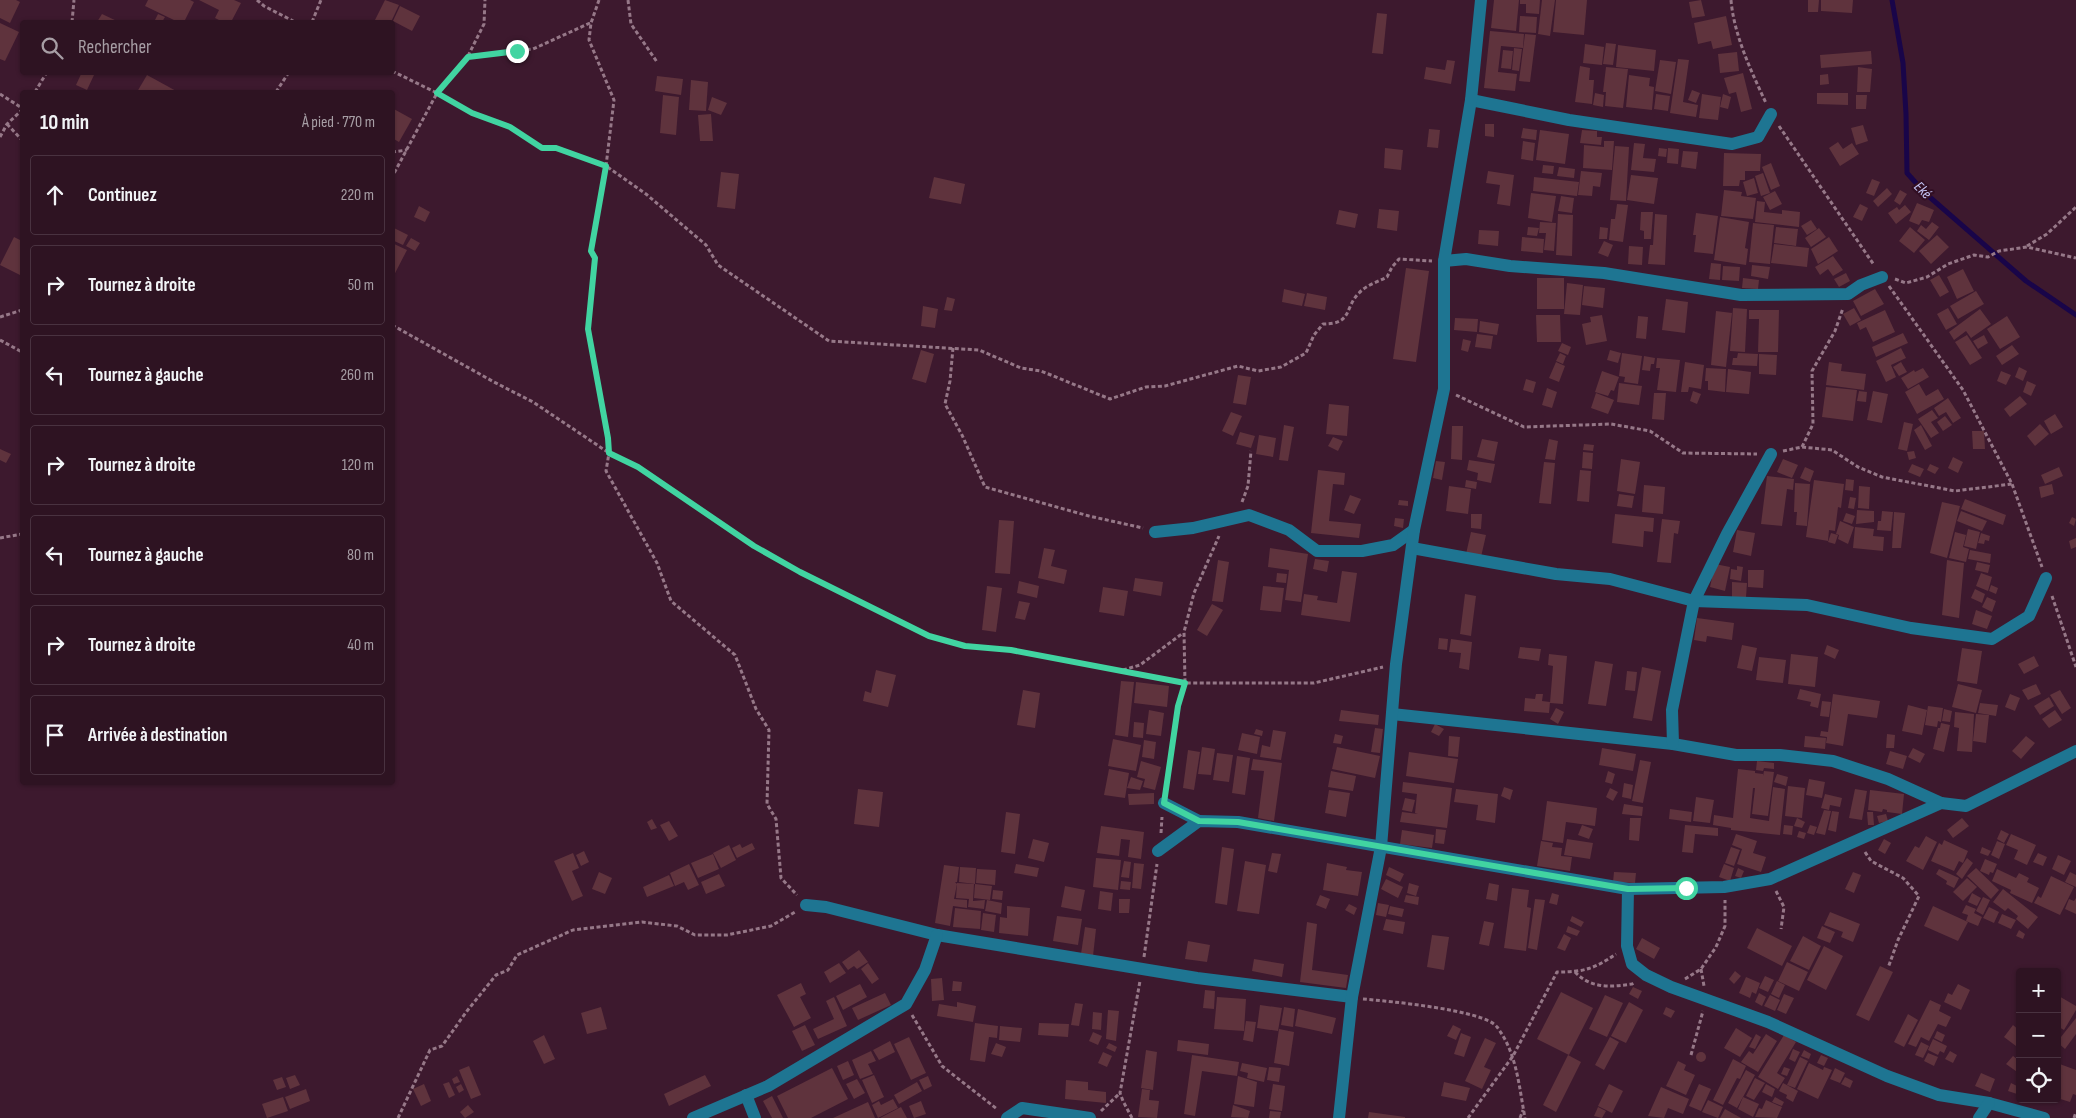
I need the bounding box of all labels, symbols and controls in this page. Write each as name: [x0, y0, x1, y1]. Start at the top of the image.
search box: [20, 20, 395, 75]
icon: search: [38, 34, 66, 62]
text: Rechercher: [78, 36, 152, 59]
route end: [506, 40, 529, 63]
text: 10 min: [40, 110, 89, 135]
text: À pied · 770 m: [302, 113, 375, 132]
water label: Eké: [1910, 178, 1936, 203]
icon: ahead: [41, 181, 69, 209]
text: Continuez: [88, 184, 157, 207]
text: 220 m: [341, 186, 374, 205]
icon: right: [41, 271, 69, 299]
text: Tournez à droite: [88, 274, 196, 297]
text: 50 m: [348, 276, 374, 295]
icon: left: [41, 361, 69, 389]
text: Tournez à gauche: [88, 364, 204, 387]
text: 260 m: [340, 366, 374, 385]
icon: right: [41, 451, 69, 479]
text: Tournez à droite: [88, 454, 196, 477]
text: 120 m: [342, 456, 374, 475]
icon: left: [41, 541, 69, 569]
text: Tournez à gauche: [88, 544, 204, 567]
text: 80 m: [347, 546, 374, 565]
icon: right: [41, 631, 69, 659]
text: Tournez à droite: [88, 634, 196, 657]
text: 40 m: [347, 636, 374, 655]
icon: arrive: [41, 721, 69, 749]
text: Arrivée à destination: [88, 724, 228, 747]
route start: [1675, 877, 1698, 900]
map controls: [2016, 968, 2061, 1103]
button: +: [2016, 968, 2061, 1013]
button: −: [2016, 1013, 2061, 1058]
button: locate: [2016, 1058, 2061, 1103]

